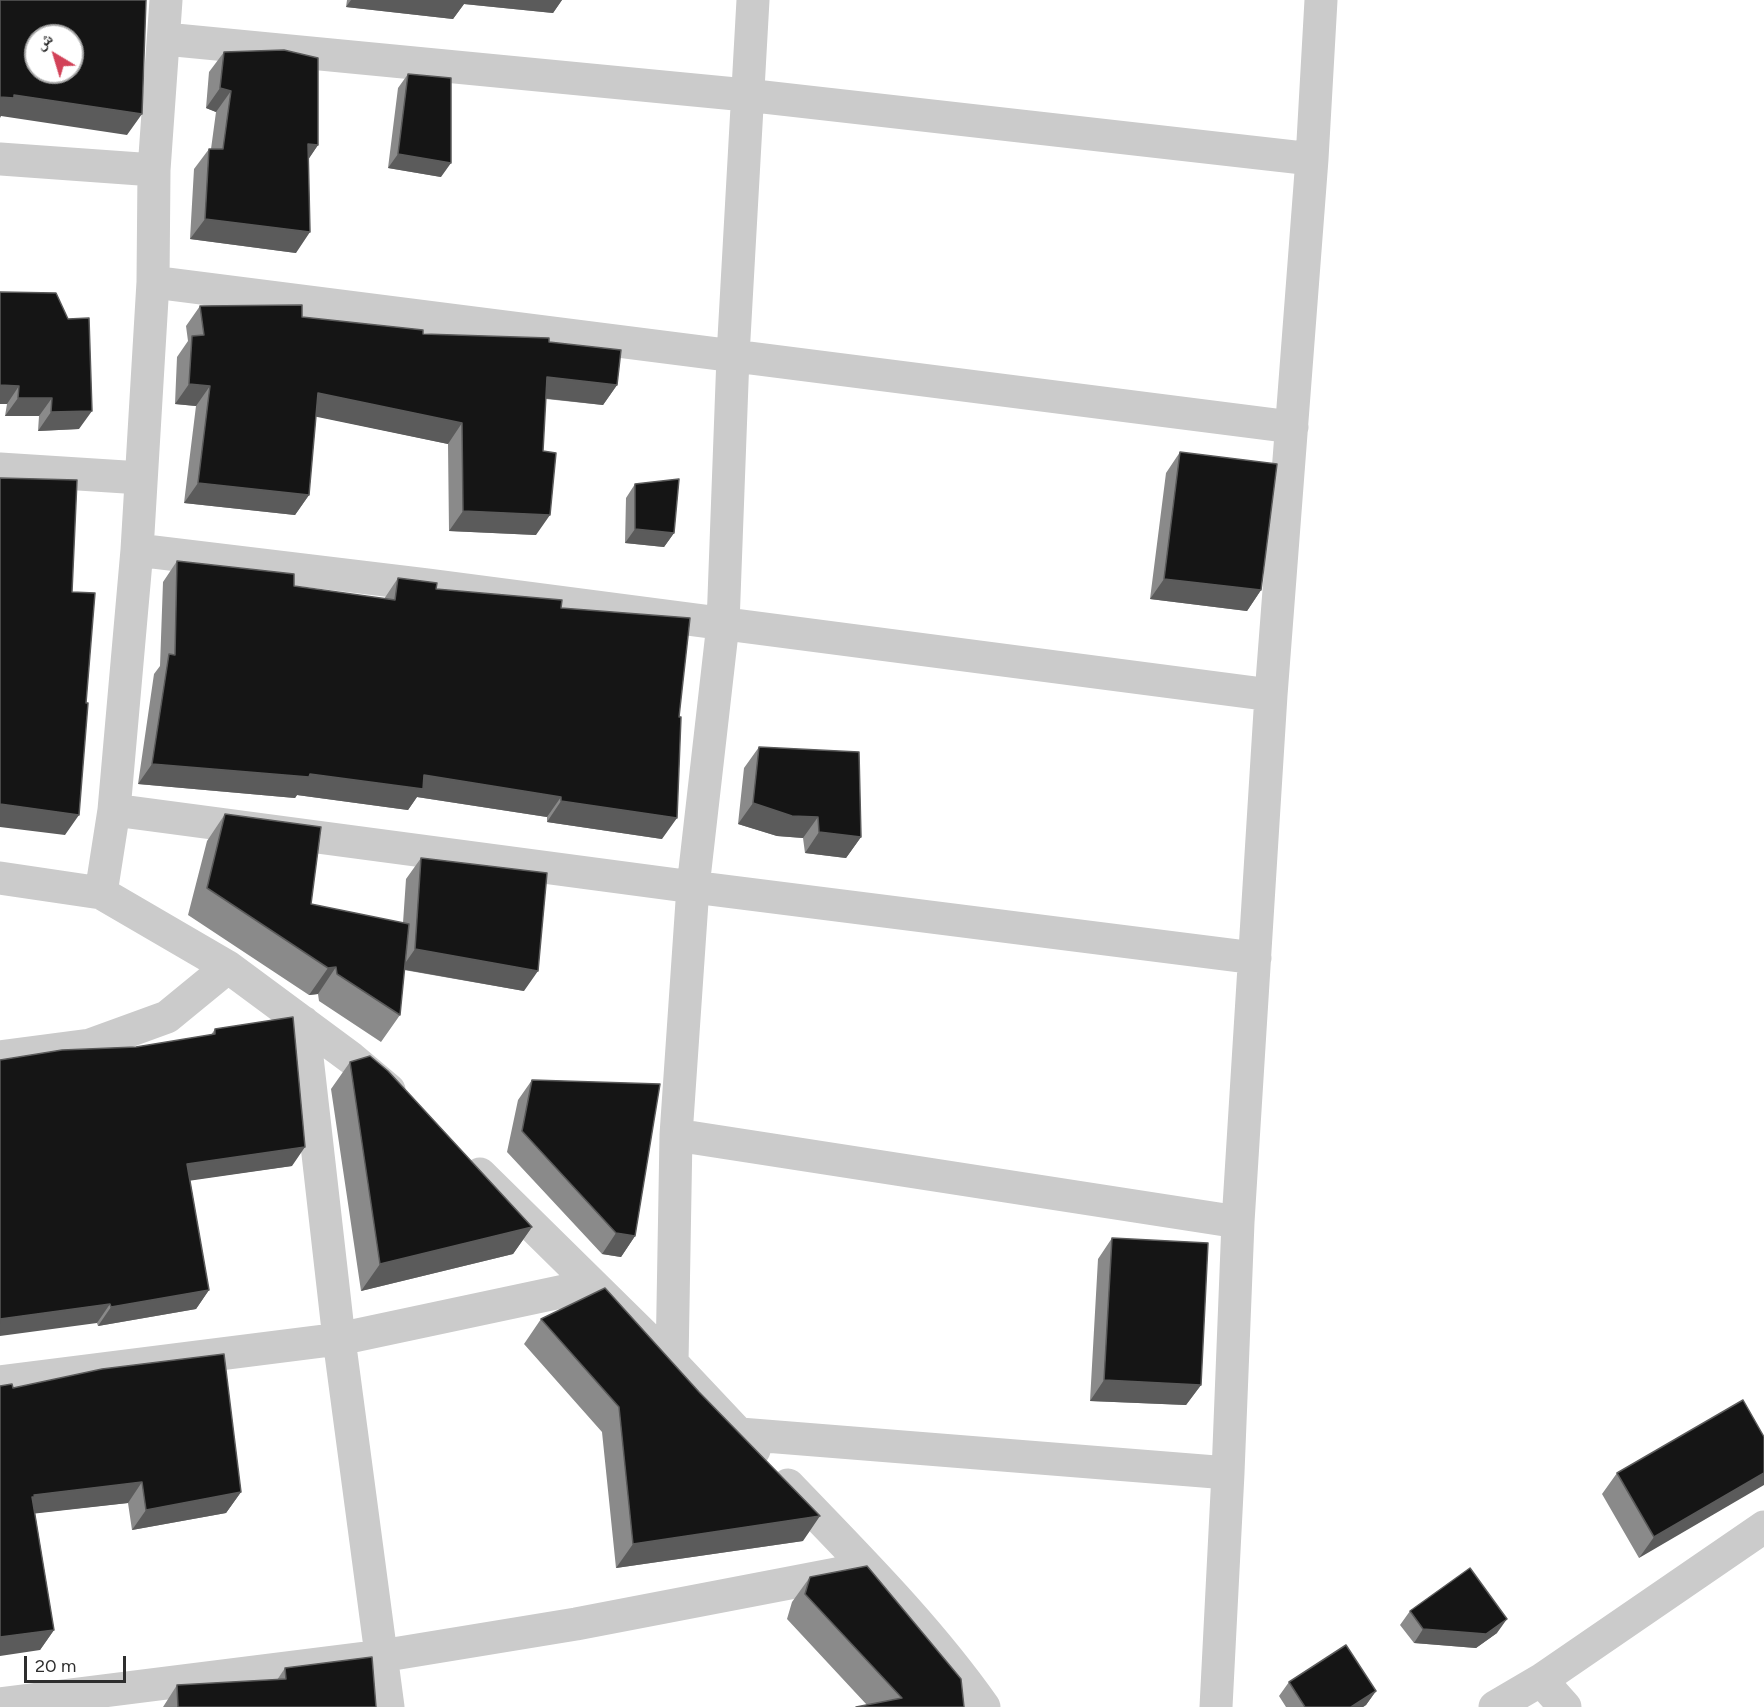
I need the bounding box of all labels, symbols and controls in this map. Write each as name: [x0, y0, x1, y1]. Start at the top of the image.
north arrow: [24, 24, 84, 84]
text: ش: [31, 28, 56, 54]
scale bar: [27, 1644, 129, 1682]
text: 20 m: [35, 1655, 76, 1677]

